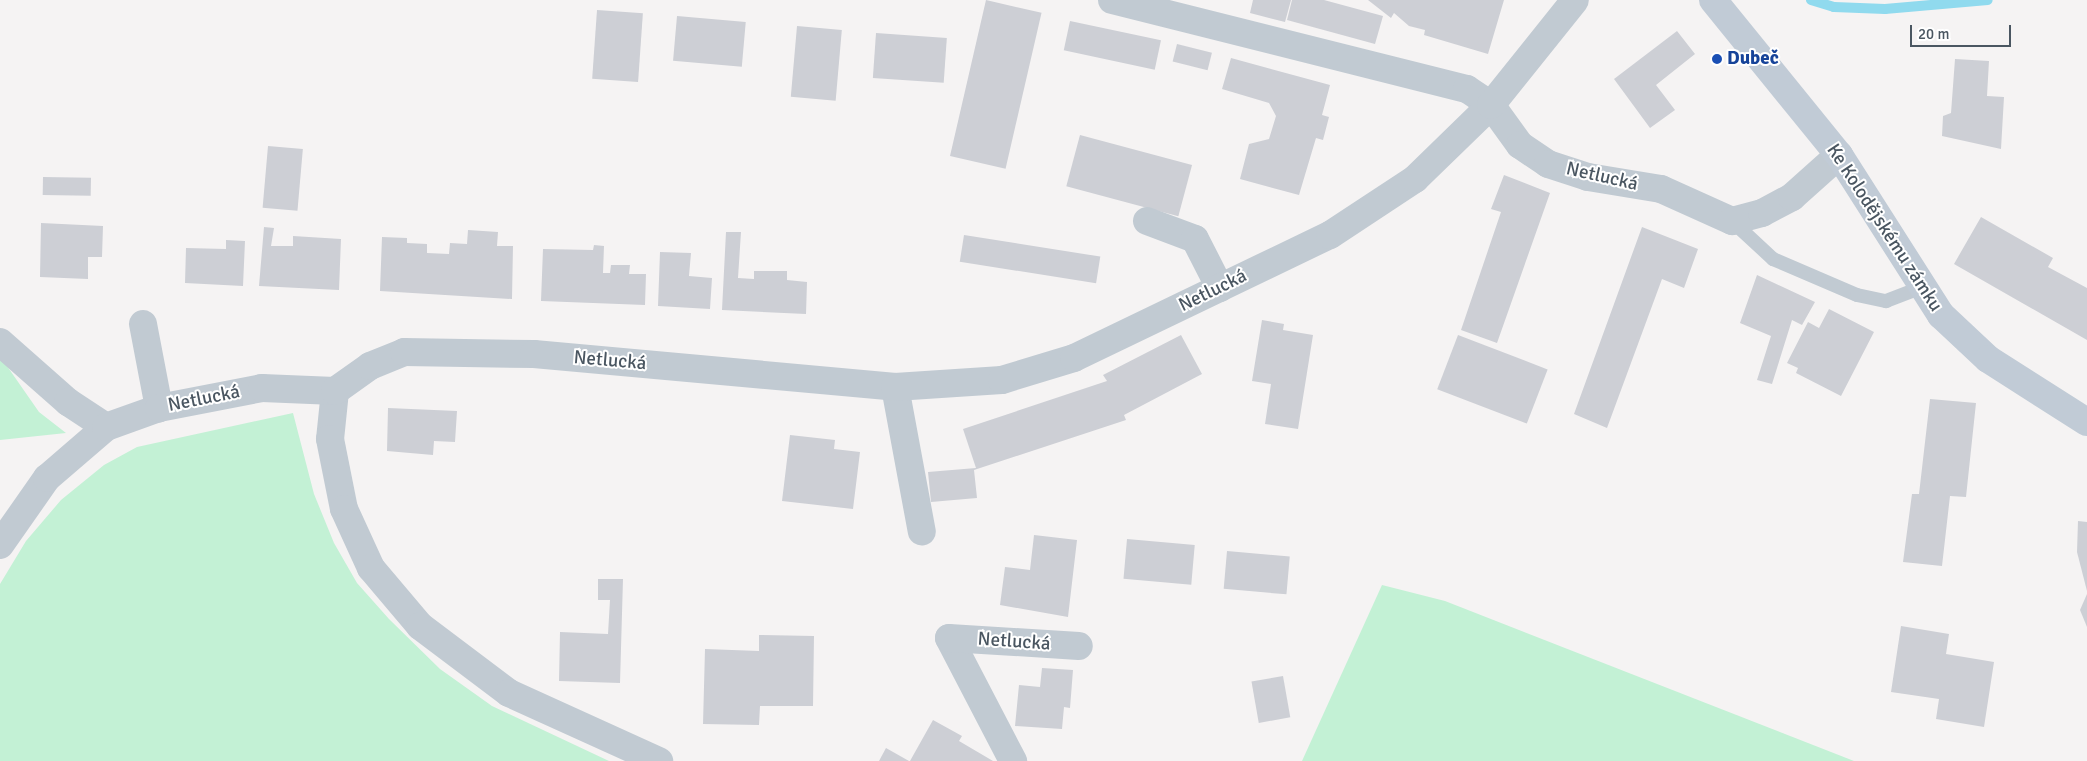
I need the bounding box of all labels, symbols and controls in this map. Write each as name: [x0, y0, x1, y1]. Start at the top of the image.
scale bar: [1912, 15, 2013, 47]
text: 20 m: [1918, 25, 1949, 43]
place label: Dubeč: [1727, 48, 1779, 70]
marker: Dubeč: [1711, 53, 1723, 65]
street label: Ke Kolodějskému zámku: [1821, 140, 1947, 316]
street label: Netlucká: [1564, 158, 1640, 196]
street label: Netlucká: [1175, 265, 1251, 317]
street label: Netlucká: [573, 346, 647, 376]
street label: Netlucká: [166, 381, 242, 417]
street label: Netlucká: [977, 628, 1051, 656]

